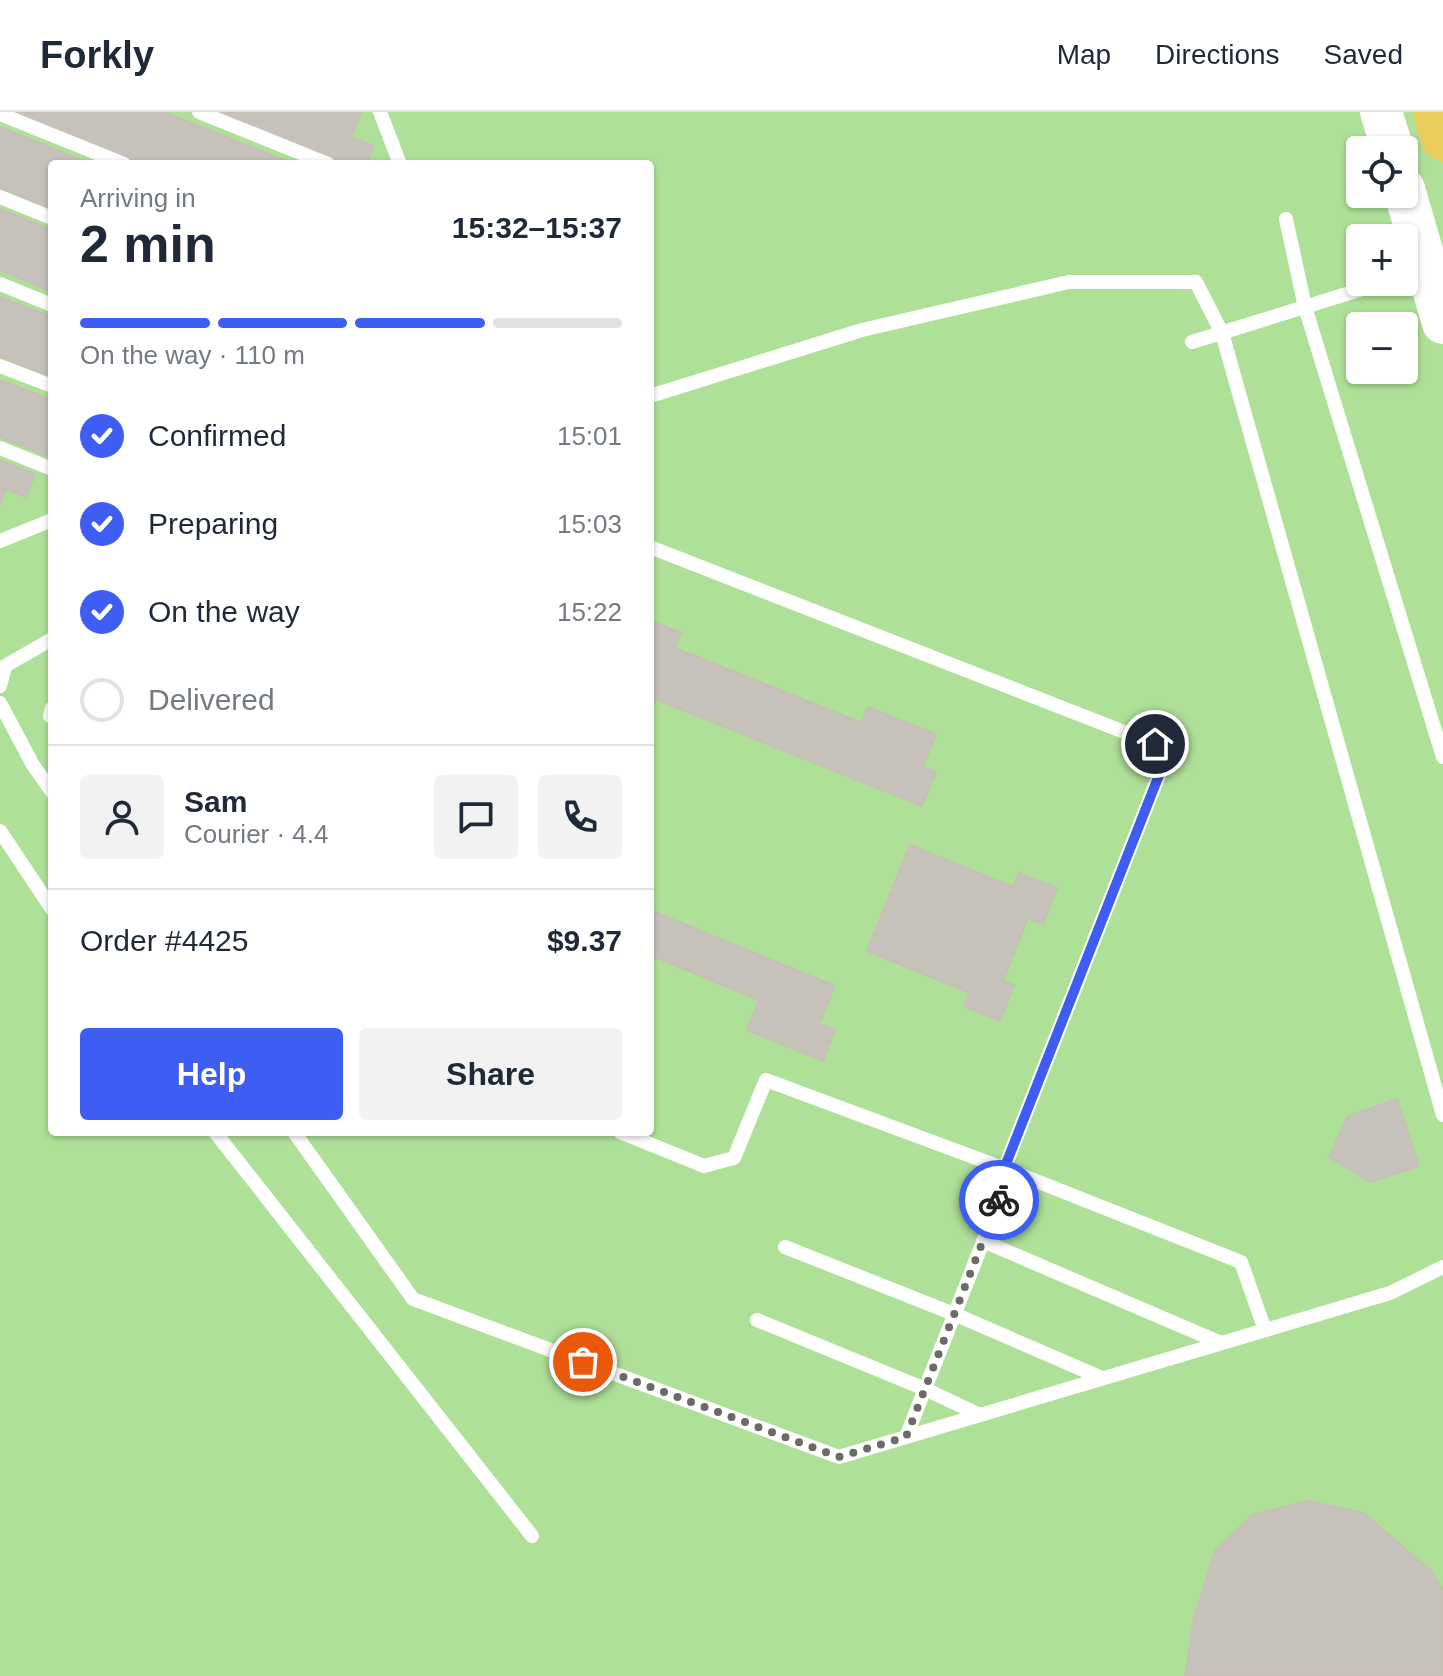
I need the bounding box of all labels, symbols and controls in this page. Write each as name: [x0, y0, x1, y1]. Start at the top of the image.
text: Forkly: [40, 34, 154, 76]
text: Map: [1057, 39, 1111, 70]
text: Directions: [1155, 39, 1280, 70]
text: Saved: [1324, 39, 1403, 70]
map controls: [1346, 136, 1418, 384]
button: locate: [1346, 136, 1418, 208]
text: Arriving in: [80, 183, 196, 213]
text: 15:32–15:37: [452, 211, 622, 244]
text: 2 min: [80, 215, 216, 273]
button: +: [1346, 224, 1418, 296]
button: −: [1346, 312, 1418, 384]
text: On the way · 110 m: [80, 340, 305, 370]
icon: check: [80, 414, 124, 458]
text: Confirmed: [148, 419, 286, 452]
text: 15:01: [557, 421, 622, 451]
icon: check: [80, 502, 124, 546]
text: Preparing: [148, 507, 278, 540]
text: 15:03: [557, 509, 622, 539]
icon: check: [80, 590, 124, 634]
text: On the way: [148, 595, 300, 628]
text: 15:22: [557, 597, 622, 627]
text: Delivered: [148, 683, 275, 716]
pin: [1121, 710, 1189, 778]
icon: home: [1133, 722, 1177, 766]
button: person: [80, 775, 164, 859]
button: chat: [434, 775, 518, 859]
button: phone: [538, 775, 622, 859]
text: Sam: [184, 785, 247, 818]
text: Courier · 4.4: [184, 819, 329, 849]
text: Order #4425: [80, 924, 248, 957]
text: $9.37: [547, 924, 622, 957]
button: Help: [80, 1028, 343, 1120]
button: Share: [359, 1028, 622, 1120]
courier: [959, 1160, 1039, 1240]
icon: bike: [977, 1178, 1021, 1222]
pin: [549, 1328, 617, 1396]
icon: bag: [561, 1340, 605, 1384]

